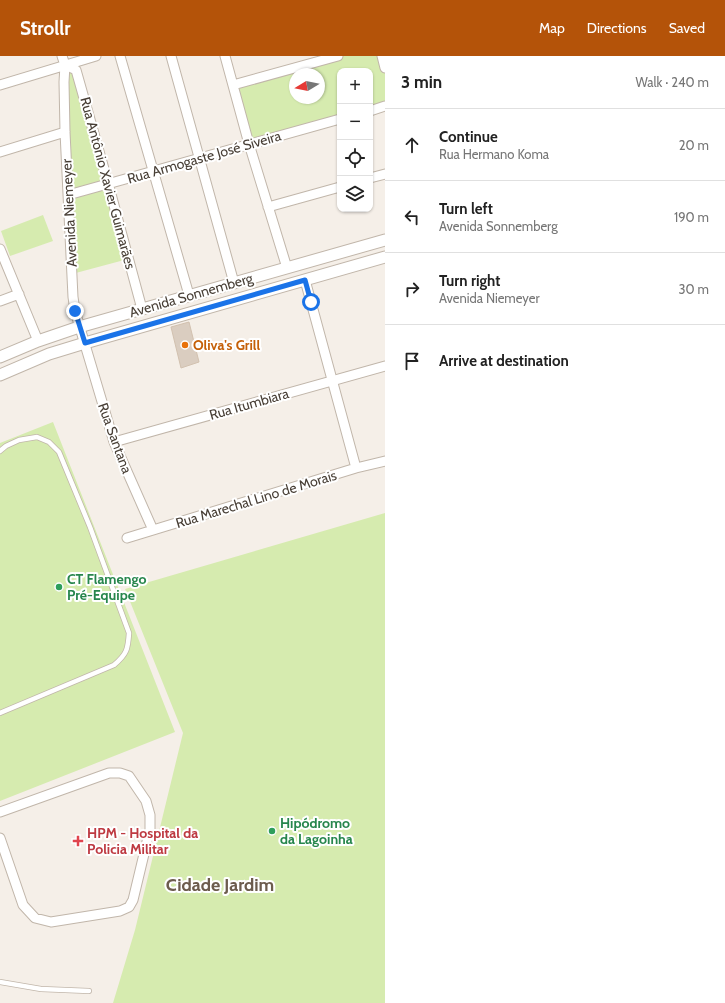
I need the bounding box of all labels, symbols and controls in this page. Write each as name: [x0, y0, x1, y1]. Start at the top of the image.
text: Strollr: [20, 17, 71, 40]
text: Map: [539, 19, 565, 37]
text: Directions: [587, 19, 647, 37]
text: Saved: [669, 19, 705, 37]
north arrow: [289, 68, 325, 104]
map controls: [337, 68, 373, 212]
button: +: [337, 68, 373, 104]
text: 3 min: [401, 72, 442, 92]
text: Walk · 240 m: [635, 74, 709, 90]
street label: Rua Antônio Xavier Guimarães: [76, 95, 140, 271]
button: −: [337, 104, 373, 140]
street label: Rua Armogaste José Siveira: [125, 126, 283, 188]
text: Continue: [439, 128, 498, 146]
icon: ahead: [401, 134, 423, 156]
text: 20 m: [679, 137, 709, 153]
button: locate: [337, 140, 373, 176]
text: Rua Hermano Koma: [439, 146, 549, 162]
street label: Avenida Niemeyer: [57, 158, 81, 268]
button: layers: [337, 176, 373, 212]
text: Turn left: [439, 200, 493, 218]
icon: left: [401, 206, 423, 228]
text: 190 m: [674, 209, 709, 225]
text: Avenida Sonnemberg: [439, 218, 558, 234]
street label: Avenida Sonnemberg: [127, 268, 256, 321]
text: Turn right: [439, 272, 500, 290]
icon: right: [401, 278, 423, 300]
text: 30 m: [679, 281, 709, 297]
text: Avenida Niemeyer: [439, 290, 540, 306]
route start: [302, 293, 320, 311]
route end: [66, 302, 84, 320]
place label: Oliva's Grill: [193, 336, 260, 354]
marker: Oliva's Grill: [180, 340, 190, 350]
icon: arrive: [401, 350, 423, 372]
text: Arrive at destination: [439, 352, 569, 370]
street label: Rua Itumbiara: [207, 384, 291, 424]
street label: Rua Santana: [94, 400, 136, 476]
street label: Rua Marechal Lino de Morais: [173, 466, 339, 532]
place label: CT Flamengo Pré-Equipe: [67, 570, 146, 604]
marker: CT Flamengo Pré-Equipe: [54, 582, 64, 592]
place label: Hipódromo da Lagoinha: [280, 814, 353, 848]
place label: HPM - Hospital da Policia Militar: [87, 824, 198, 858]
marker: Hipódromo da Lagoinha: [267, 826, 277, 836]
marker: HPM - Hospital da Policia Militar: [72, 835, 84, 847]
district label: Cidade Jardim: [166, 874, 274, 896]

